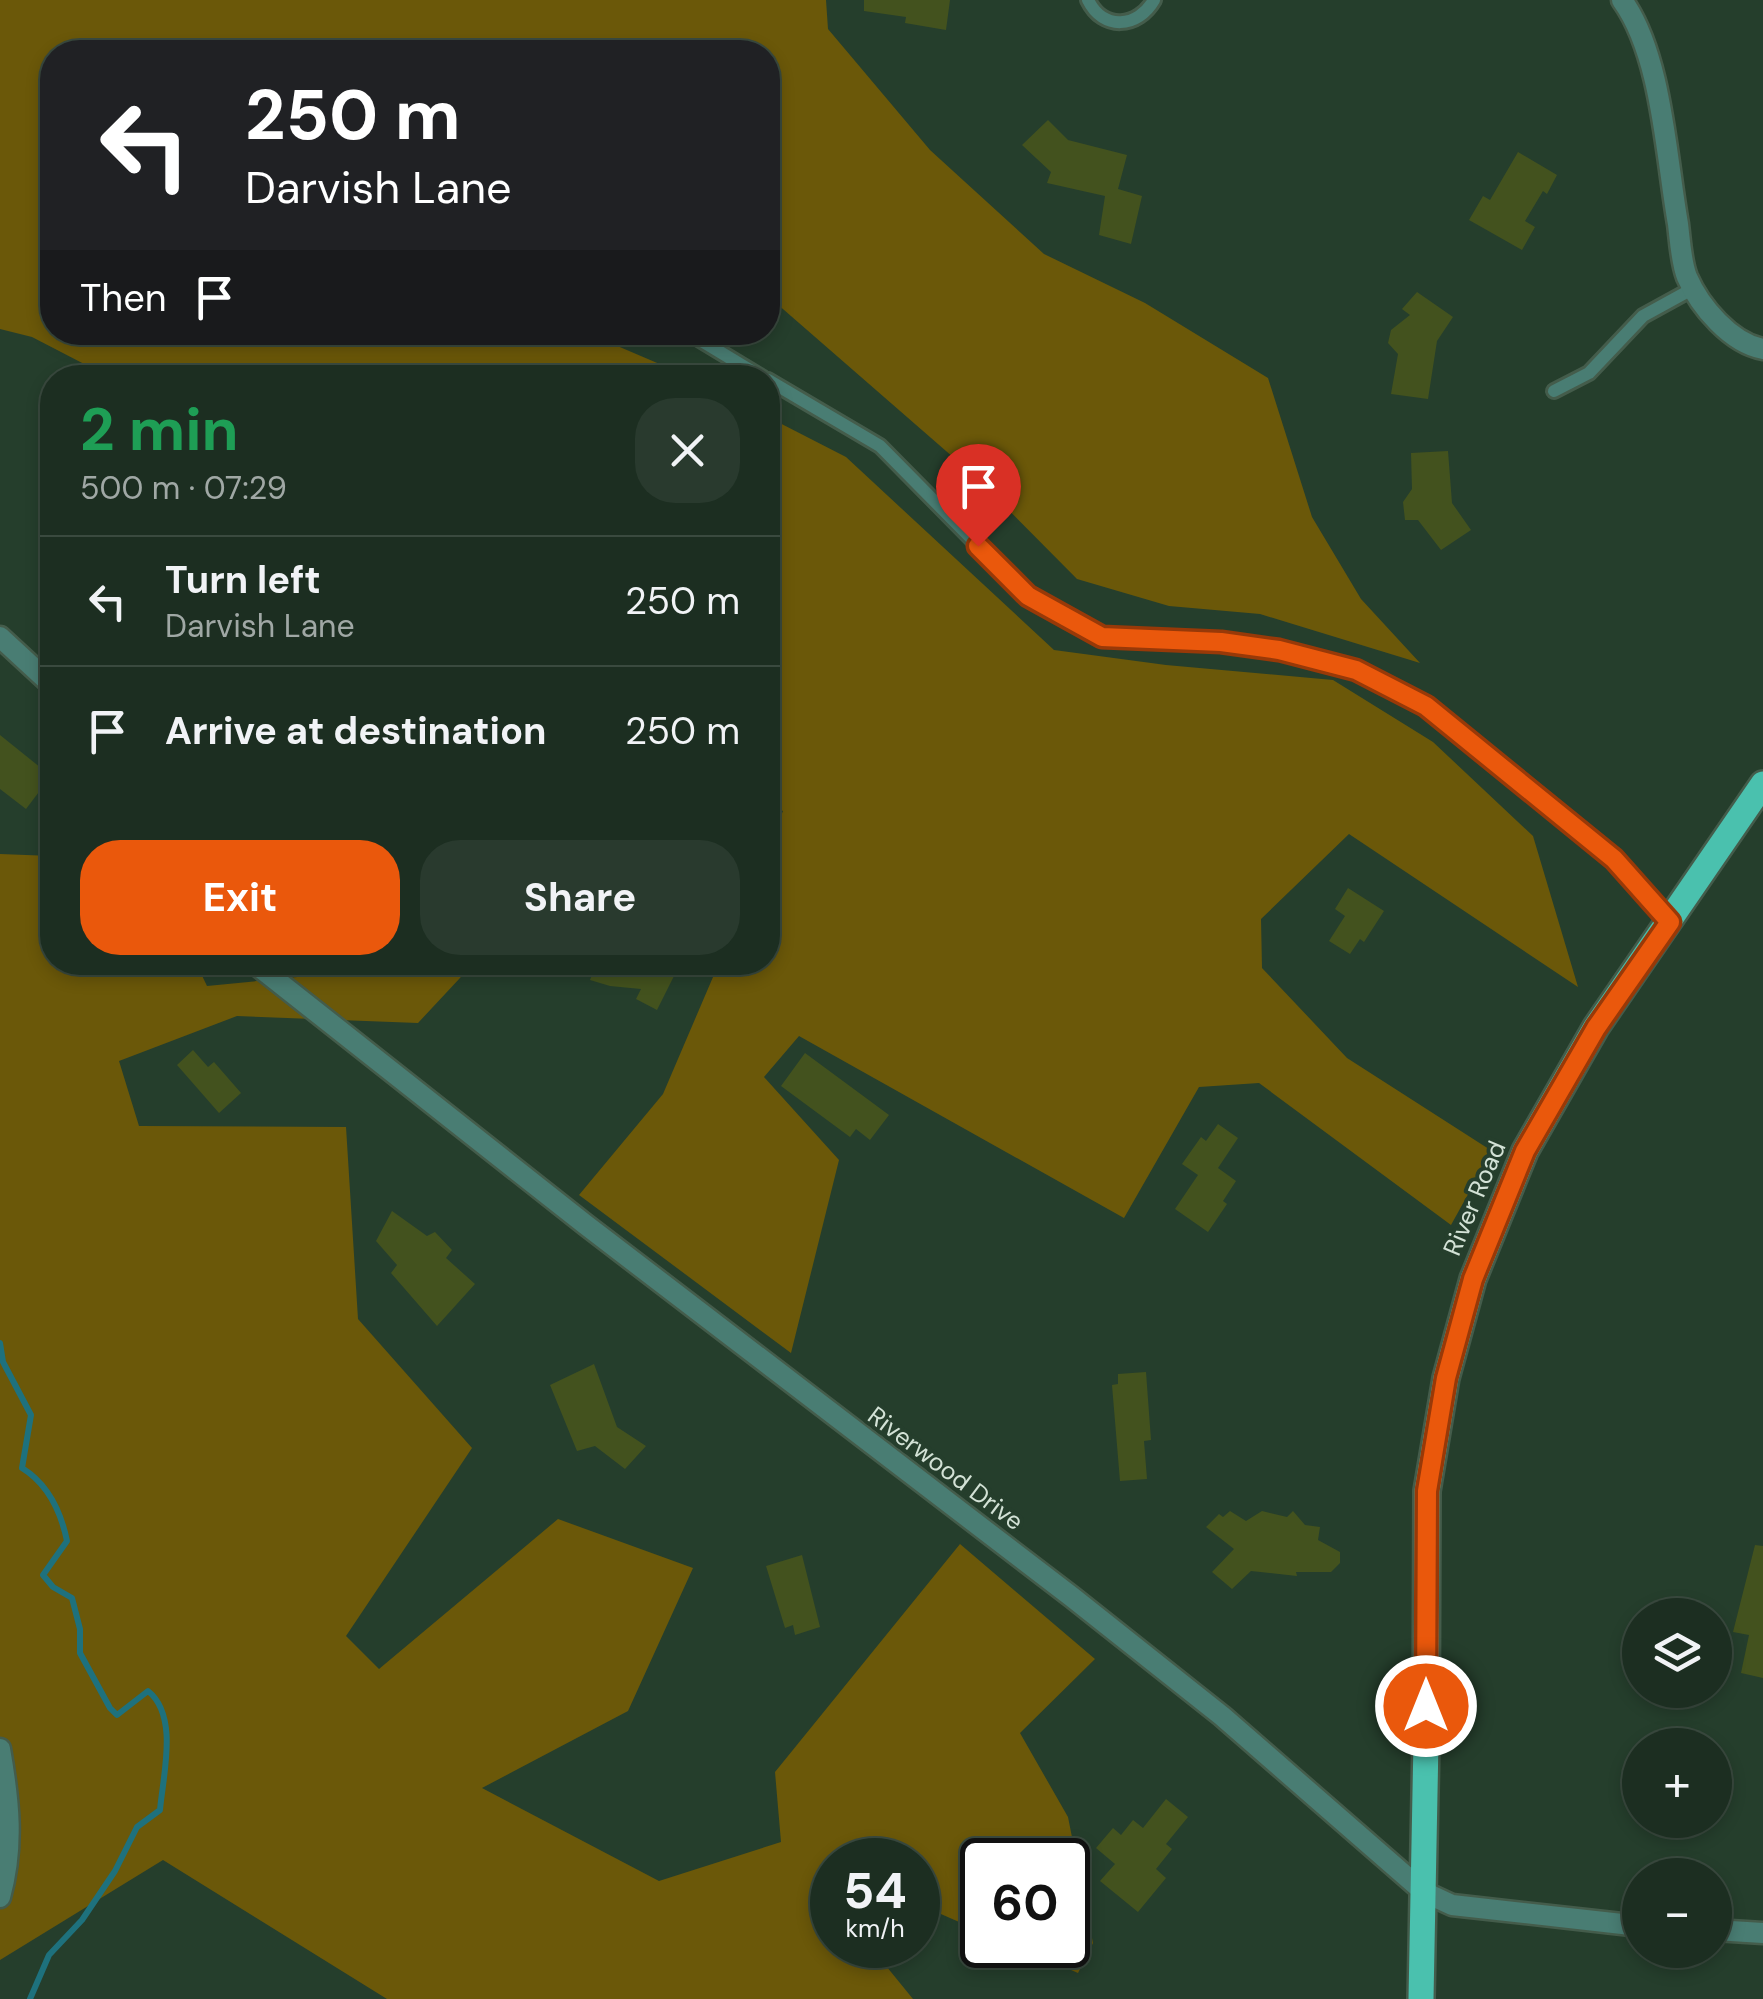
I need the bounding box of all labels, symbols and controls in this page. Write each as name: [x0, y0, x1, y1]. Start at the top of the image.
text: 250 m: [245, 70, 461, 161]
icon: left: [80, 80, 210, 210]
text: Darvish Lane: [245, 158, 512, 217]
icon: arrive: [187, 270, 242, 325]
text: Then: [80, 273, 167, 323]
text: 2 min: [80, 390, 239, 469]
button: close: [635, 398, 740, 503]
pin: [936, 444, 1021, 547]
icon: arrive: [951, 459, 1006, 514]
text: 500 m · 07:29: [80, 467, 287, 509]
text: Turn left: [165, 555, 321, 605]
icon: left: [80, 574, 135, 629]
text: 250 m: [625, 576, 740, 626]
text: Darvish Lane: [165, 605, 355, 647]
icon: arrive: [80, 704, 135, 759]
text: Arrive at destination: [165, 706, 547, 756]
text: 250 m: [625, 706, 740, 756]
button: Exit: [80, 840, 400, 955]
button: Share: [420, 840, 740, 955]
street label: River Road: [1435, 1136, 1513, 1261]
street label: Riverwood Drive: [861, 1399, 1030, 1538]
map controls: [1622, 1598, 1732, 1968]
button: layers: [1622, 1598, 1732, 1708]
position arrow: [1374, 1654, 1478, 1758]
button: +: [1622, 1728, 1732, 1838]
speed limit sign: 60: [960, 1838, 1090, 1968]
text: 54: [843, 1858, 907, 1924]
button: −: [1622, 1858, 1732, 1968]
text: km/h: [845, 1912, 905, 1945]

